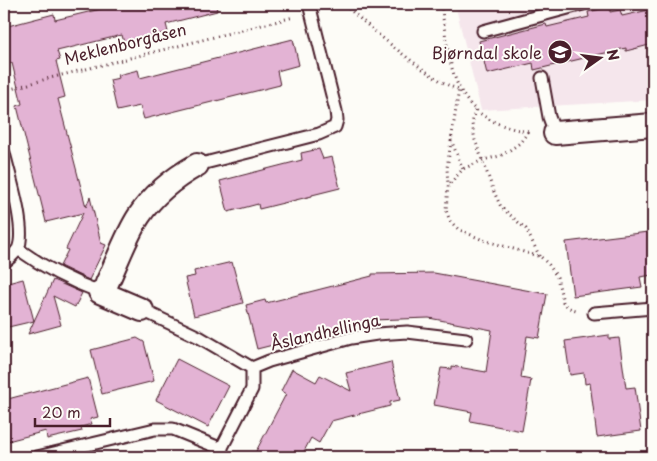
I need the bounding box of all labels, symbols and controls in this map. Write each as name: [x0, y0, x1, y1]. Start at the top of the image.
street label: Meklenborgåsen: [61, 16, 189, 70]
north arrow: [574, 32, 624, 82]
school or university icon: Bjørndal skole: [547, 39, 573, 65]
place label: Bjørndal skole: [432, 40, 542, 64]
text: N: [602, 47, 625, 63]
street label: Åslandhellinga: [268, 307, 382, 355]
scale bar: [35, 396, 110, 428]
text: 20 m: [42, 400, 81, 423]

